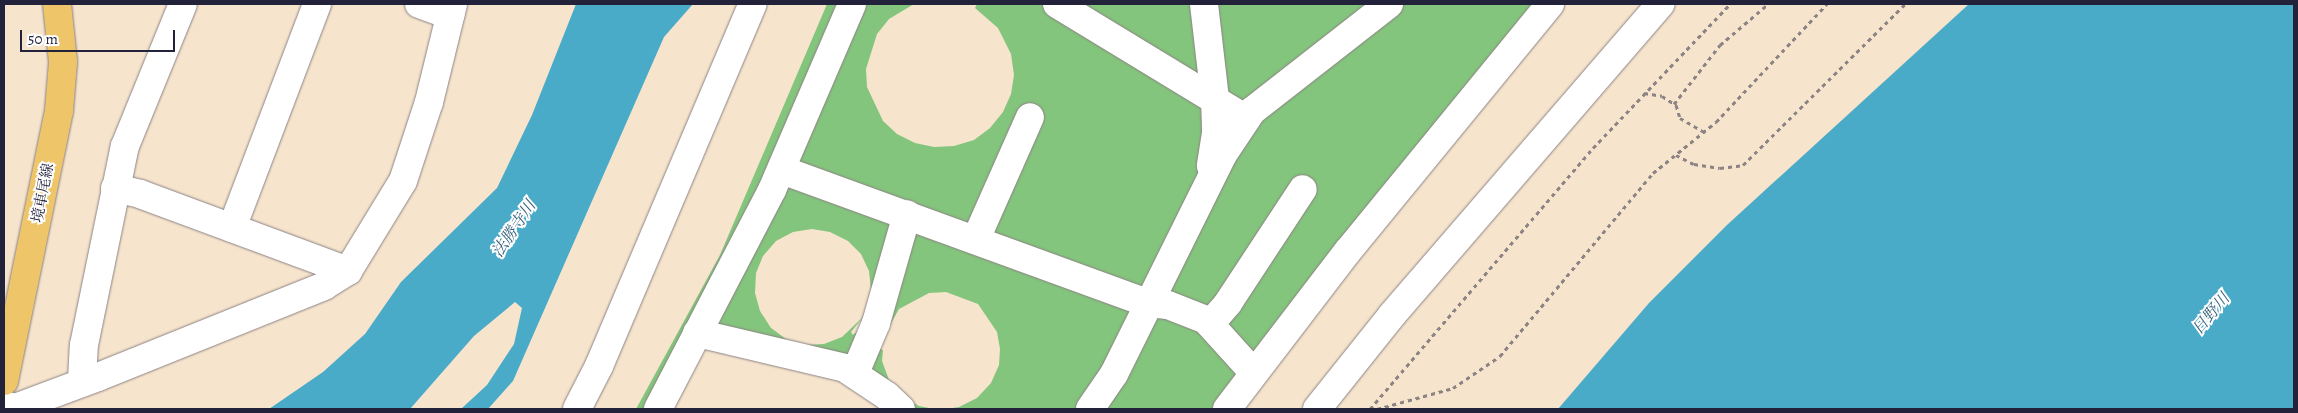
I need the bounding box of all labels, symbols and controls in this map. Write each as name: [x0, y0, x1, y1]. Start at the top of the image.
scale bar: [22, 20, 178, 52]
text: 50 m: [28, 29, 58, 49]
street label: 境車尾線: [28, 162, 58, 224]
water label: 法勝寺川: [488, 197, 540, 261]
water label: 日野川: [2188, 289, 2234, 339]

